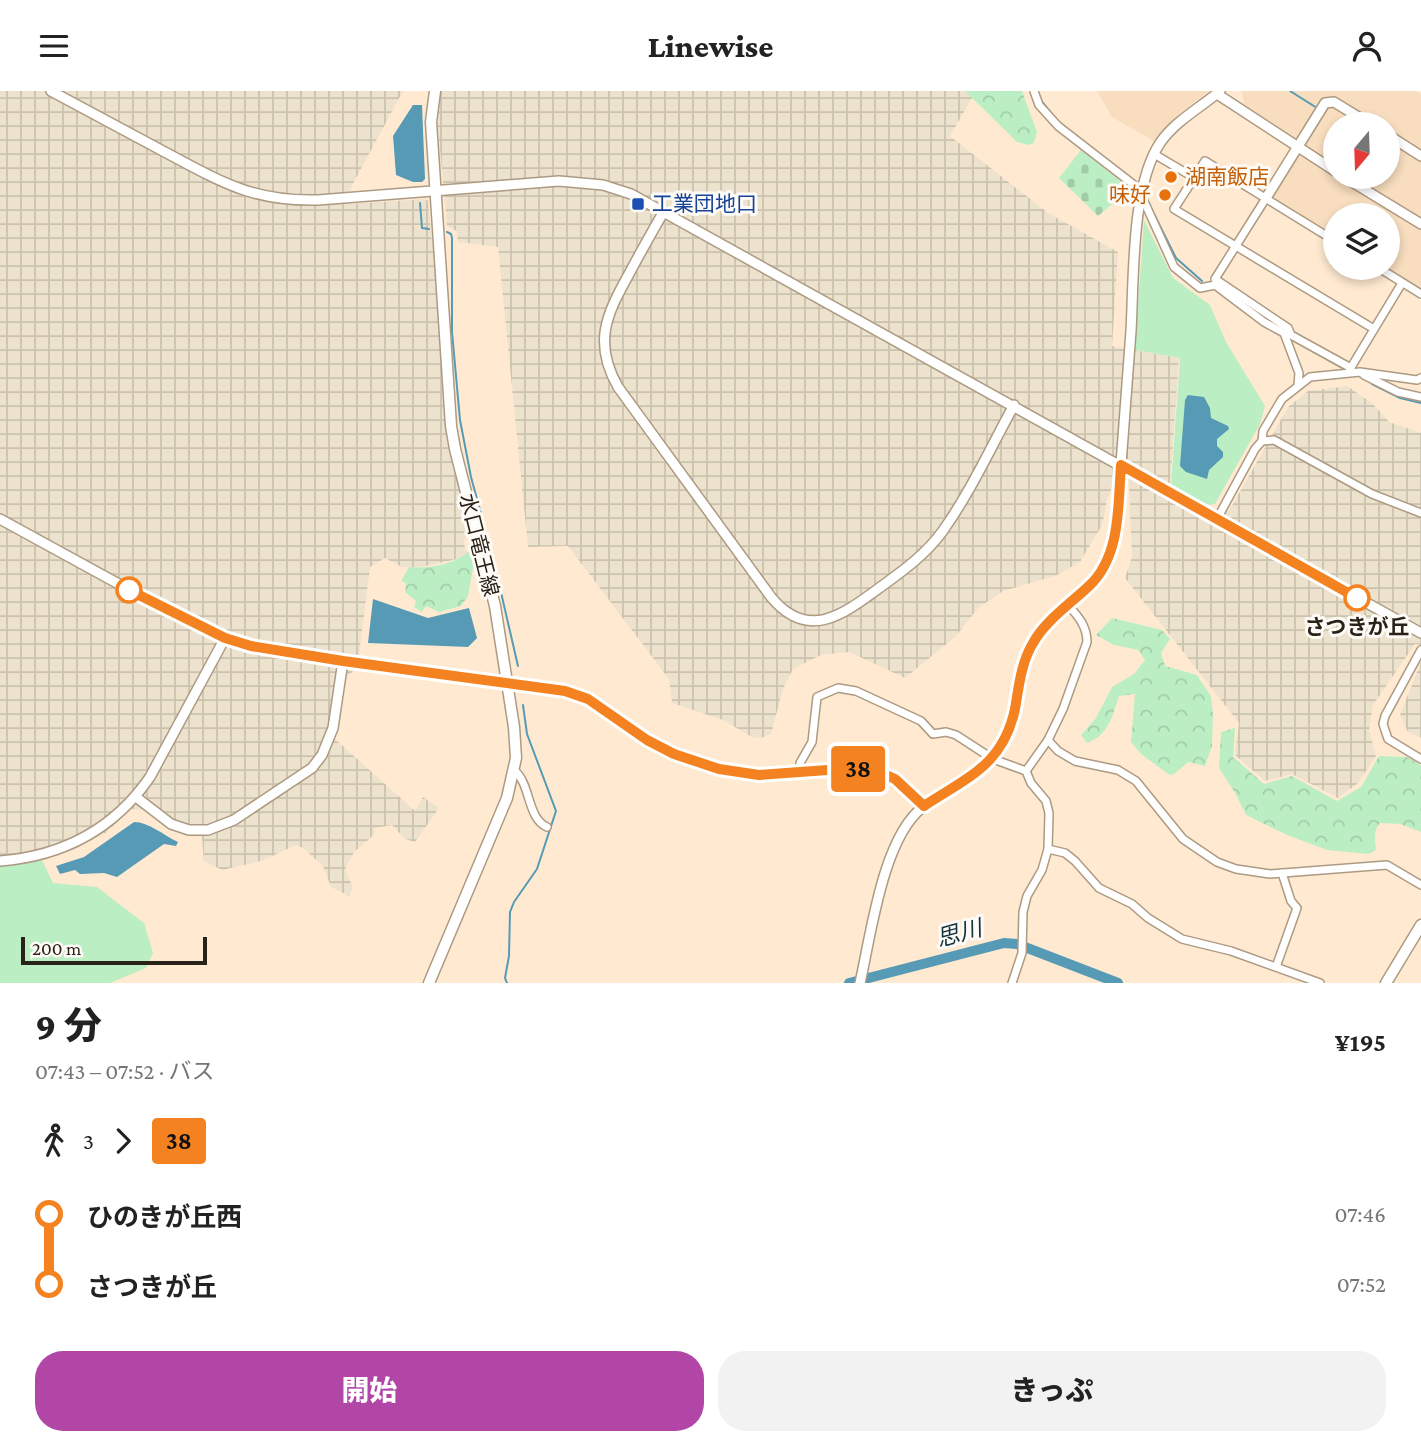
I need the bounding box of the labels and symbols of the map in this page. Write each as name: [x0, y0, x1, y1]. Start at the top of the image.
north arrow: [1323, 112, 1400, 189]
place label: 湖南飯店: [1185, 165, 1269, 189]
marker: 湖南飯店: [1163, 169, 1179, 185]
place label: 味好: [1109, 183, 1151, 207]
marker: 味好: [1157, 187, 1173, 203]
place label: 工業団地口: [652, 192, 757, 216]
marker: 工業団地口: [630, 196, 646, 212]
street label: 水口竜王線: [455, 491, 503, 599]
unlabelled marker: [116, 577, 142, 603]
marker: さつきが丘: [1344, 585, 1370, 611]
place label: さつきが丘: [1305, 615, 1410, 639]
line badge: 38: [826, 746, 889, 792]
water label: 思川: [933, 914, 987, 952]
scale bar: [21, 934, 206, 966]

